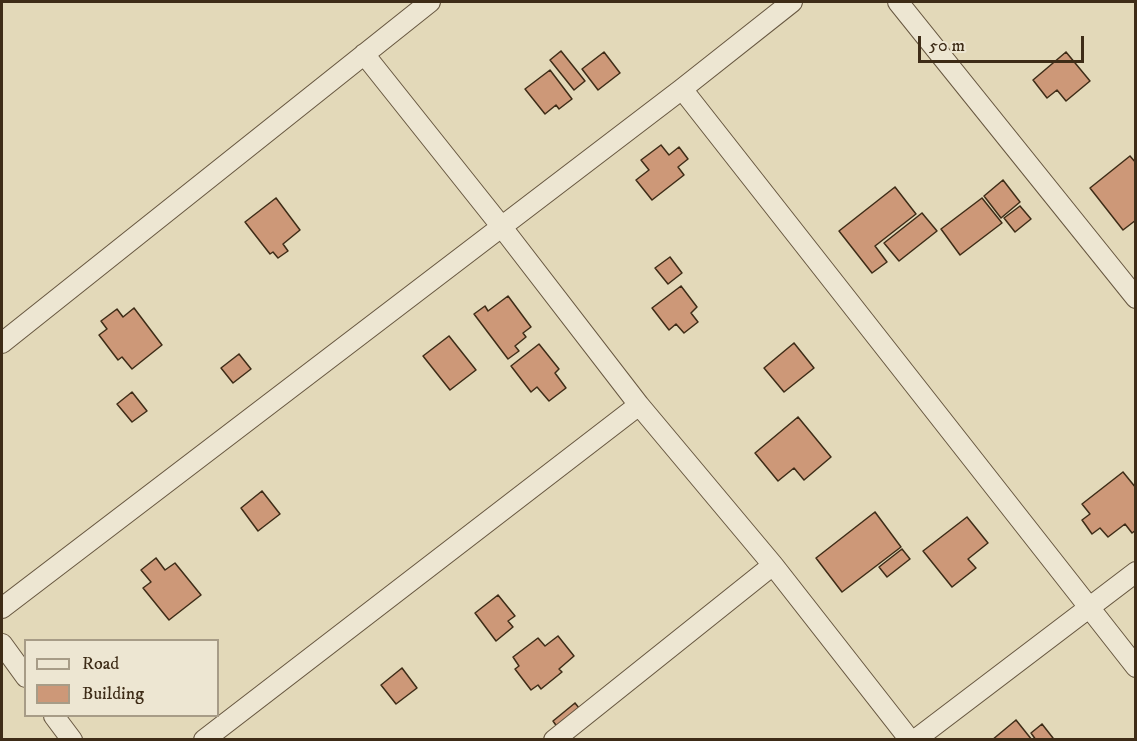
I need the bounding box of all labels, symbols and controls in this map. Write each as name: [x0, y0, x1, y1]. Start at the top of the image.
scale bar: [921, 24, 1088, 62]
text: 50 m: [929, 35, 965, 57]
legend: [24, 639, 219, 717]
text: Road: [82, 653, 119, 675]
text: Building: [82, 683, 144, 705]

